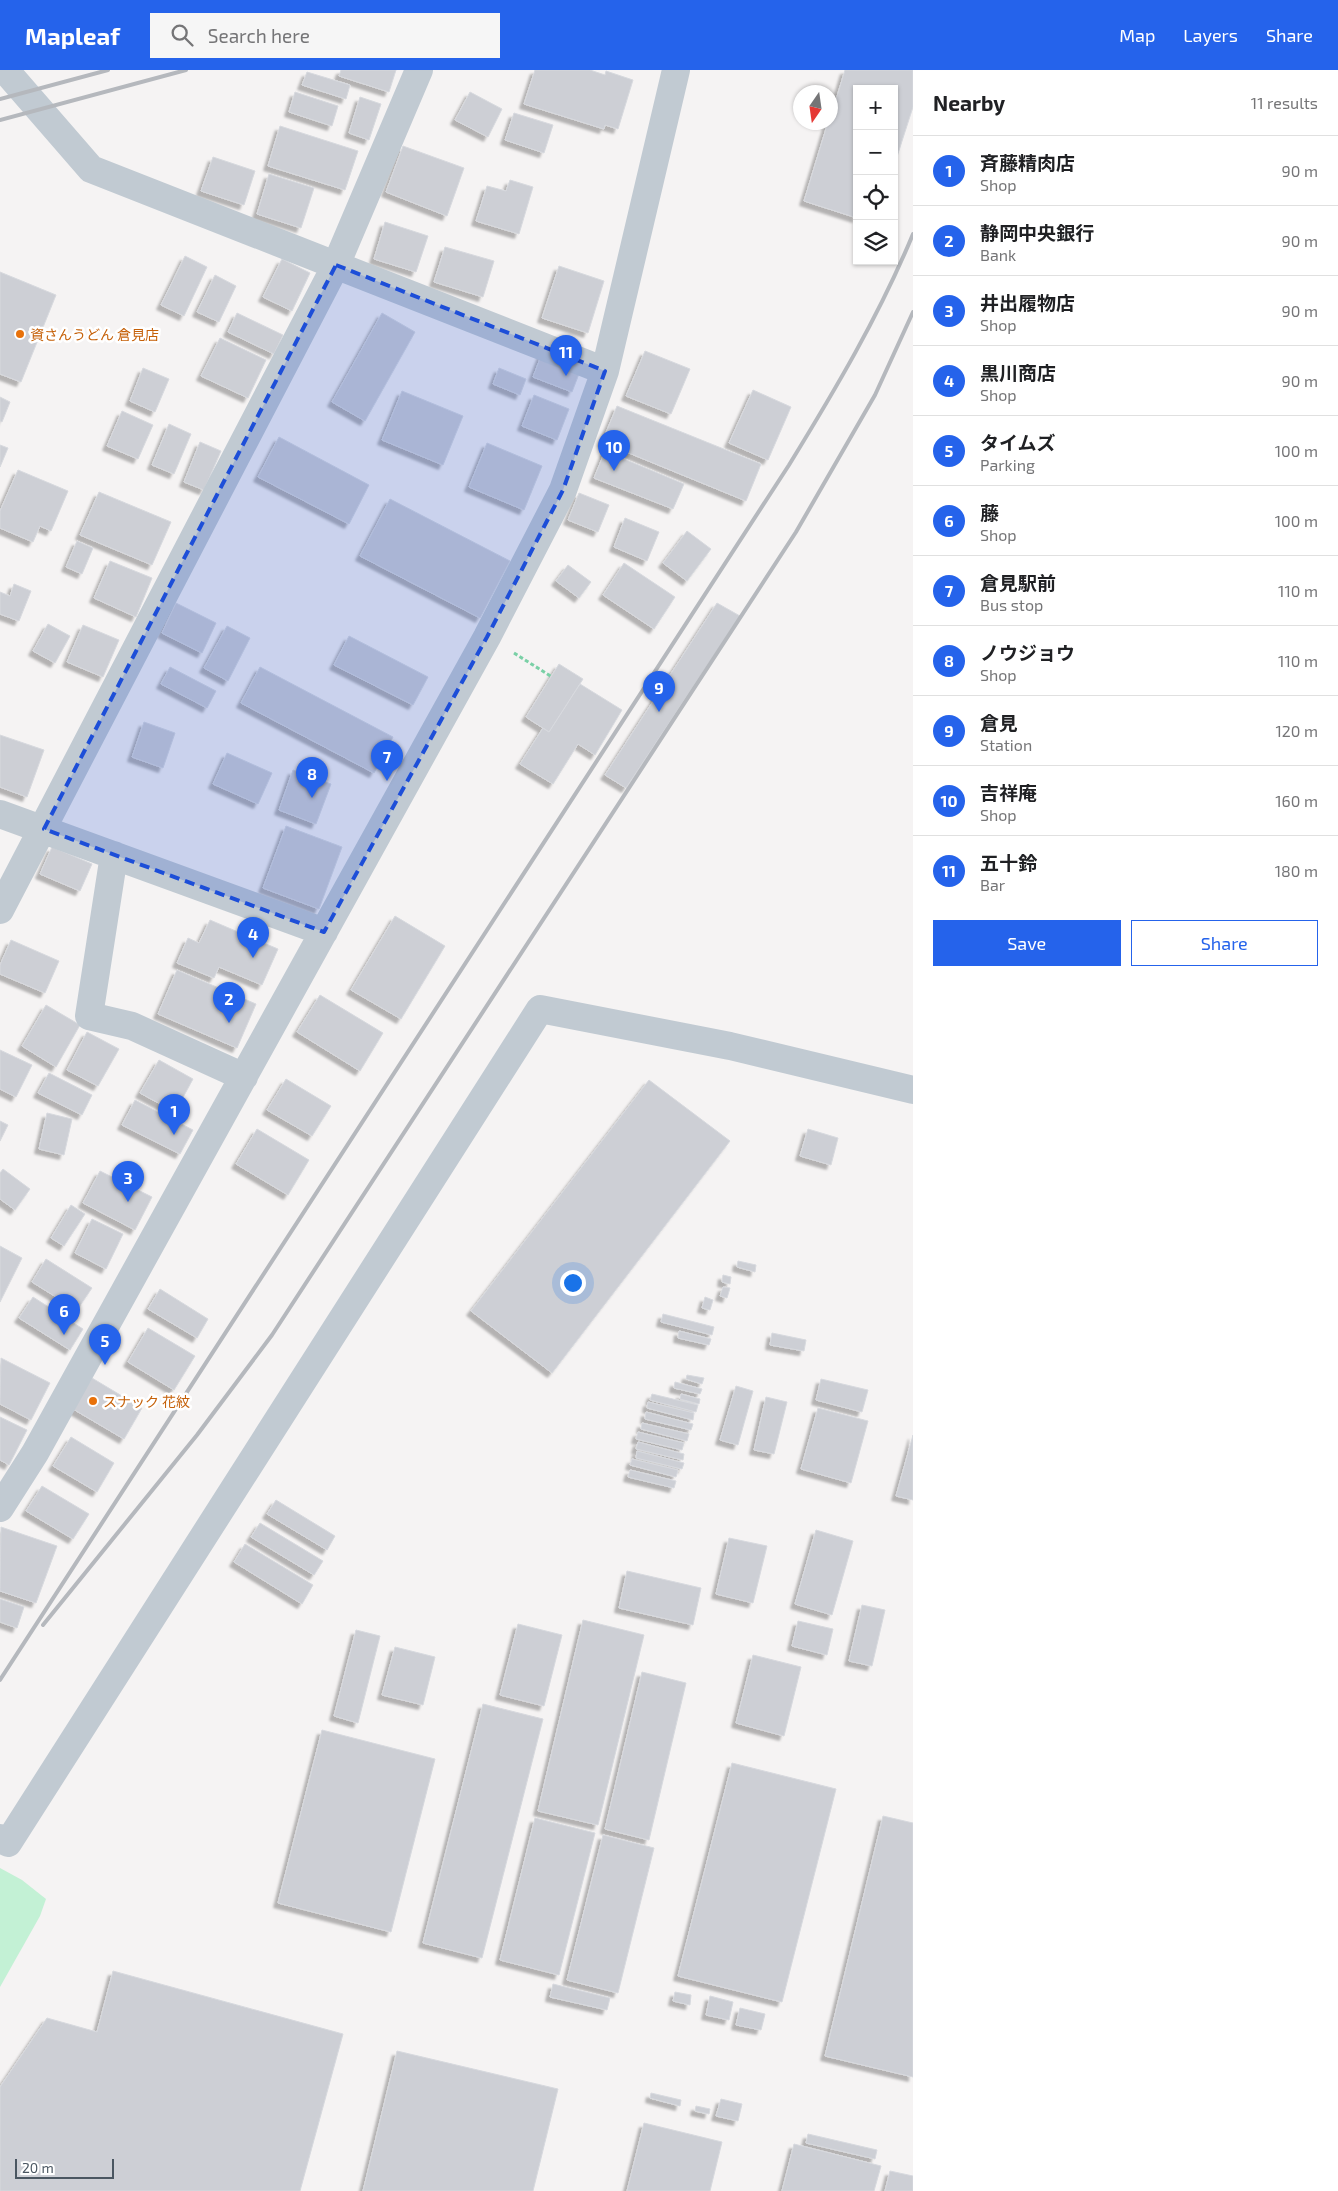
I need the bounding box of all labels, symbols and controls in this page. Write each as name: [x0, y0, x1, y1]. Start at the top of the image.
search box: [150, 13, 500, 58]
text: Mapleaf: [25, 21, 120, 50]
icon: search: [168, 21, 196, 49]
text: Search here: [208, 24, 310, 47]
text: Map: [1119, 24, 1155, 46]
text: Layers: [1183, 24, 1238, 46]
text: Share: [1266, 24, 1313, 46]
north arrow: [793, 85, 838, 130]
map controls: [853, 85, 898, 265]
button: +: [853, 85, 898, 130]
text: Nearby: [933, 90, 1005, 115]
text: 11 results: [1251, 93, 1318, 112]
button: −: [853, 130, 898, 175]
text: 斉藤精肉店: [980, 151, 1075, 174]
text: 1: [946, 161, 952, 180]
text: 90 m: [1282, 161, 1318, 180]
button: locate: [853, 175, 898, 220]
text: Shop: [980, 175, 1017, 194]
button: layers: [853, 220, 898, 265]
text: 静岡中央銀行: [980, 221, 1094, 244]
text: 2: [944, 231, 954, 250]
text: 90 m: [1282, 231, 1318, 250]
text: Bank: [980, 245, 1016, 264]
text: 井出履物店: [980, 291, 1075, 314]
text: 3: [944, 301, 954, 320]
text: 90 m: [1282, 301, 1318, 320]
text: Shop: [980, 315, 1017, 334]
place label: 資さんうどん 倉見店: [30, 326, 159, 343]
marker: 資さんうどん 倉見店: [14, 328, 26, 340]
pin: 11: [550, 335, 582, 376]
text: 黒川商店: [980, 361, 1056, 384]
text: 4: [944, 371, 954, 390]
text: 90 m: [1282, 371, 1318, 390]
text: Shop: [980, 385, 1017, 404]
pin: 10: [598, 430, 630, 471]
text: タイムズ: [980, 431, 1056, 454]
text: 5: [945, 441, 953, 460]
text: 100 m: [1275, 441, 1318, 460]
text: Parking: [980, 455, 1035, 474]
text: 藤: [980, 501, 999, 524]
text: 6: [944, 511, 954, 530]
text: 100 m: [1275, 511, 1318, 530]
text: Shop: [980, 525, 1017, 544]
text: 倉見駅前: [980, 571, 1056, 594]
text: 7: [945, 581, 953, 600]
text: 110 m: [1278, 581, 1318, 600]
text: Bus stop: [980, 595, 1043, 614]
text: ノウジョウ: [980, 641, 1075, 664]
text: 8: [944, 651, 954, 670]
text: 110 m: [1278, 651, 1318, 670]
text: Shop: [980, 665, 1017, 684]
pin: 9: [643, 671, 675, 712]
text: 倉見: [980, 711, 1018, 734]
text: 9: [944, 721, 954, 740]
text: 120 m: [1275, 721, 1318, 740]
text: Station: [980, 735, 1032, 754]
pin: 7: [371, 740, 403, 781]
pin: 8: [296, 757, 328, 798]
text: 吉祥庵: [980, 781, 1037, 804]
text: 10: [940, 791, 958, 810]
text: 160 m: [1275, 791, 1318, 810]
text: Shop: [980, 805, 1017, 824]
text: 五十鈴: [980, 851, 1037, 874]
text: 11: [942, 861, 956, 880]
text: 180 m: [1275, 861, 1318, 880]
text: Bar: [980, 875, 1005, 894]
pin: 4: [237, 917, 269, 958]
button: Save: [933, 920, 1121, 966]
button: Share: [1131, 920, 1318, 966]
pin: 2: [213, 982, 245, 1023]
pin: 1: [158, 1094, 190, 1135]
pin: 3: [112, 1161, 144, 1202]
your location: [560, 1270, 586, 1296]
pin: 6: [48, 1294, 80, 1335]
pin: 5: [89, 1324, 121, 1365]
place label: スナック 花紋: [103, 1393, 190, 1410]
marker: スナック 花紋: [87, 1395, 99, 1407]
scale bar: [15, 2156, 114, 2179]
text: 20 m: [22, 2159, 54, 2176]

